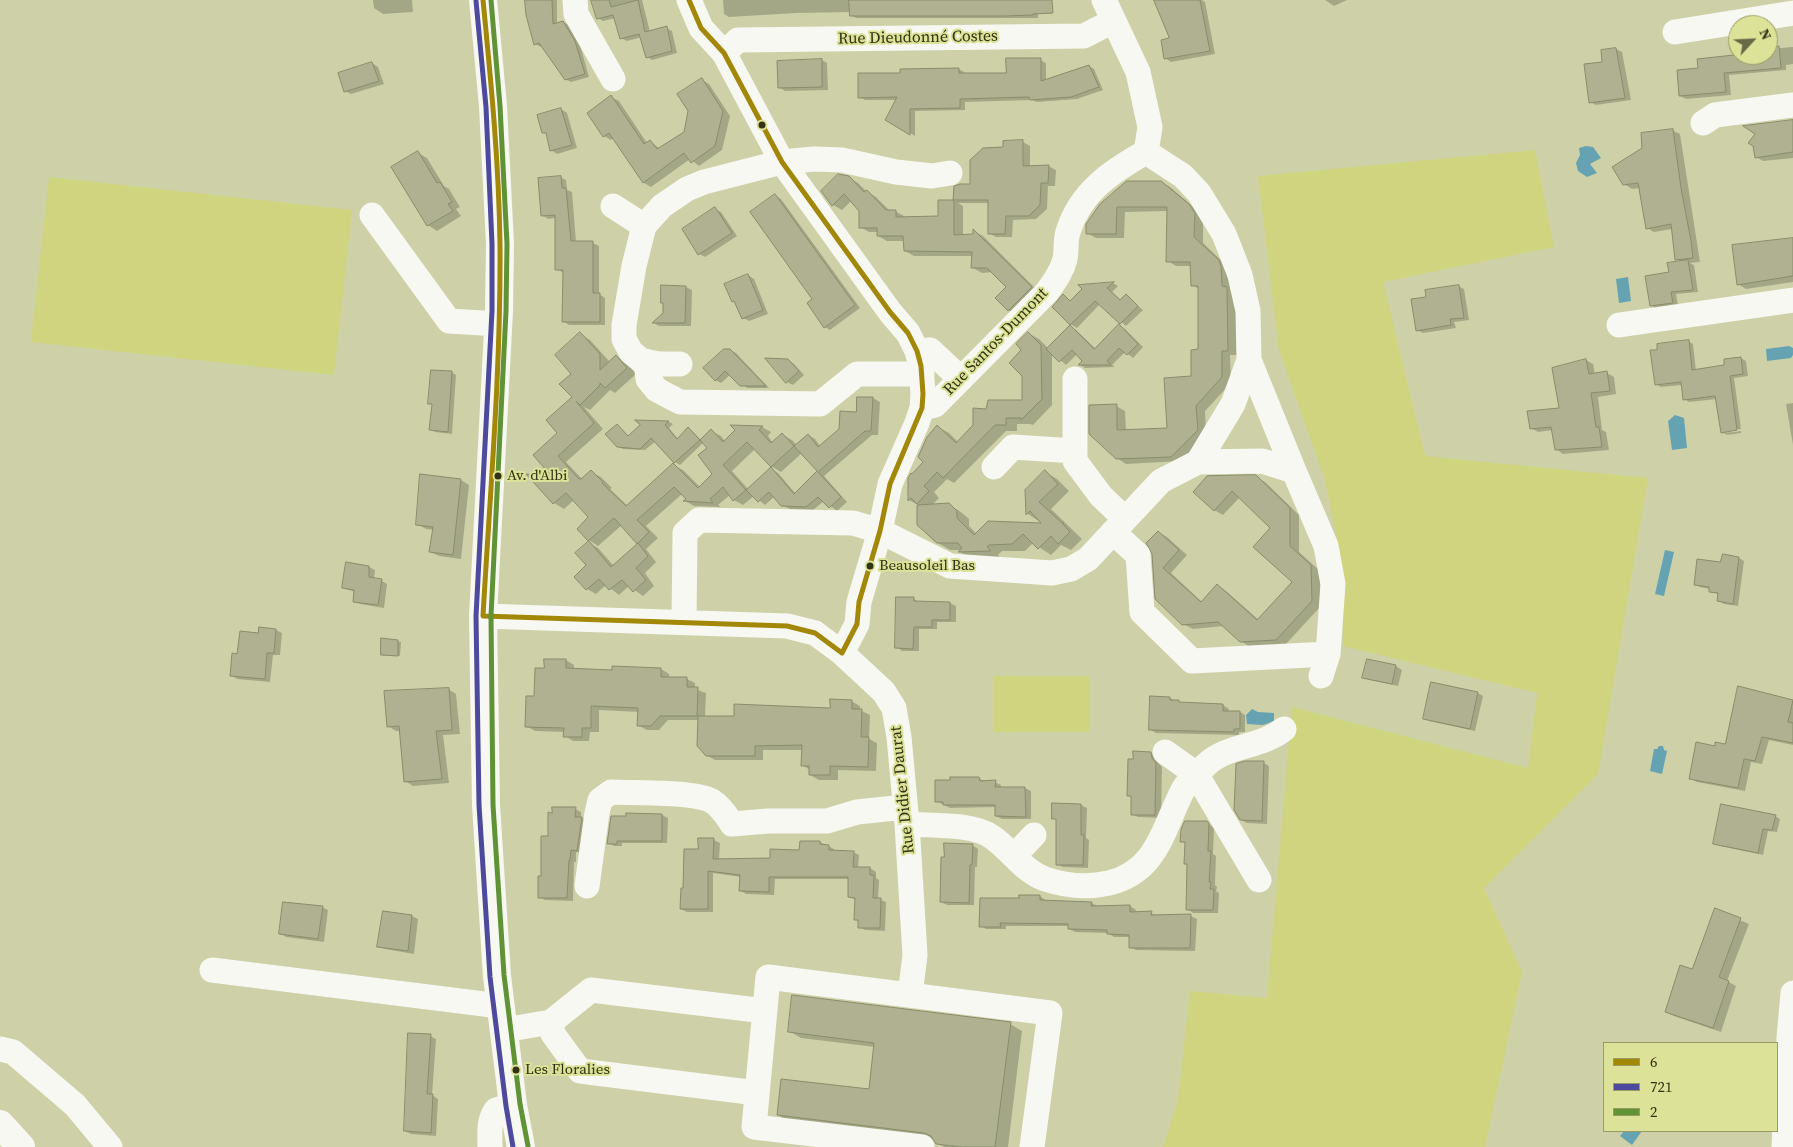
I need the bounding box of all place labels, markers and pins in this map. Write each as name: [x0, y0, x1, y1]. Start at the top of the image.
unlabelled marker: [757, 120, 767, 130]
place label: Av. d'Albi: [507, 467, 567, 485]
marker: Av. d'Albi: [493, 471, 503, 481]
place label: Beausoleil Bas: [879, 557, 975, 575]
marker: Beausoleil Bas: [865, 561, 875, 571]
place label: Les Floralies: [525, 1061, 610, 1079]
marker: Les Floralies: [511, 1065, 521, 1075]

